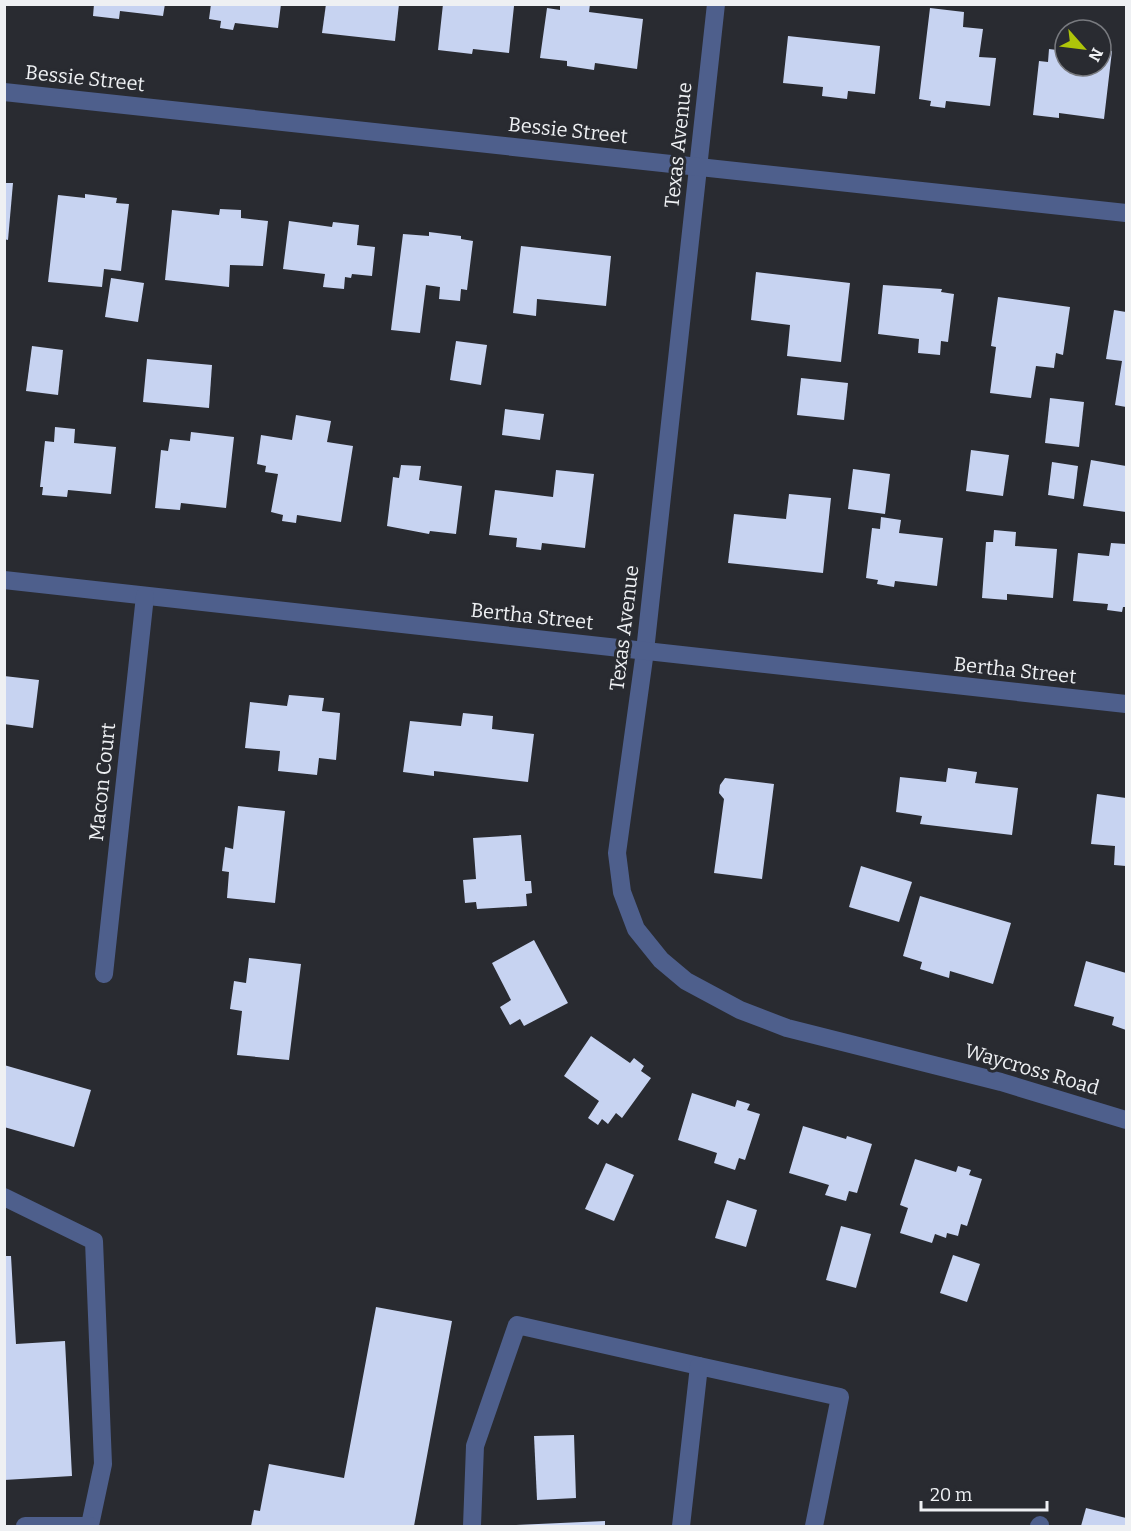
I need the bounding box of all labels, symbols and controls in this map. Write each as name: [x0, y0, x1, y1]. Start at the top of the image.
north arrow: [1053, 18, 1113, 78]
text: N: [1085, 45, 1107, 65]
street label: Bessie Street: [24, 60, 146, 96]
street label: Texas Avenue: [659, 81, 697, 209]
street label: Bessie Street: [507, 112, 629, 148]
street label: Texas Avenue: [604, 564, 644, 692]
street label: Bertha Street: [469, 598, 595, 634]
street label: Bertha Street: [952, 652, 1078, 688]
street label: Macon Court: [84, 722, 120, 842]
street label: Waycross Road: [962, 1038, 1102, 1100]
scale bar: [921, 1474, 1047, 1512]
text: 20 m: [930, 1484, 972, 1506]

